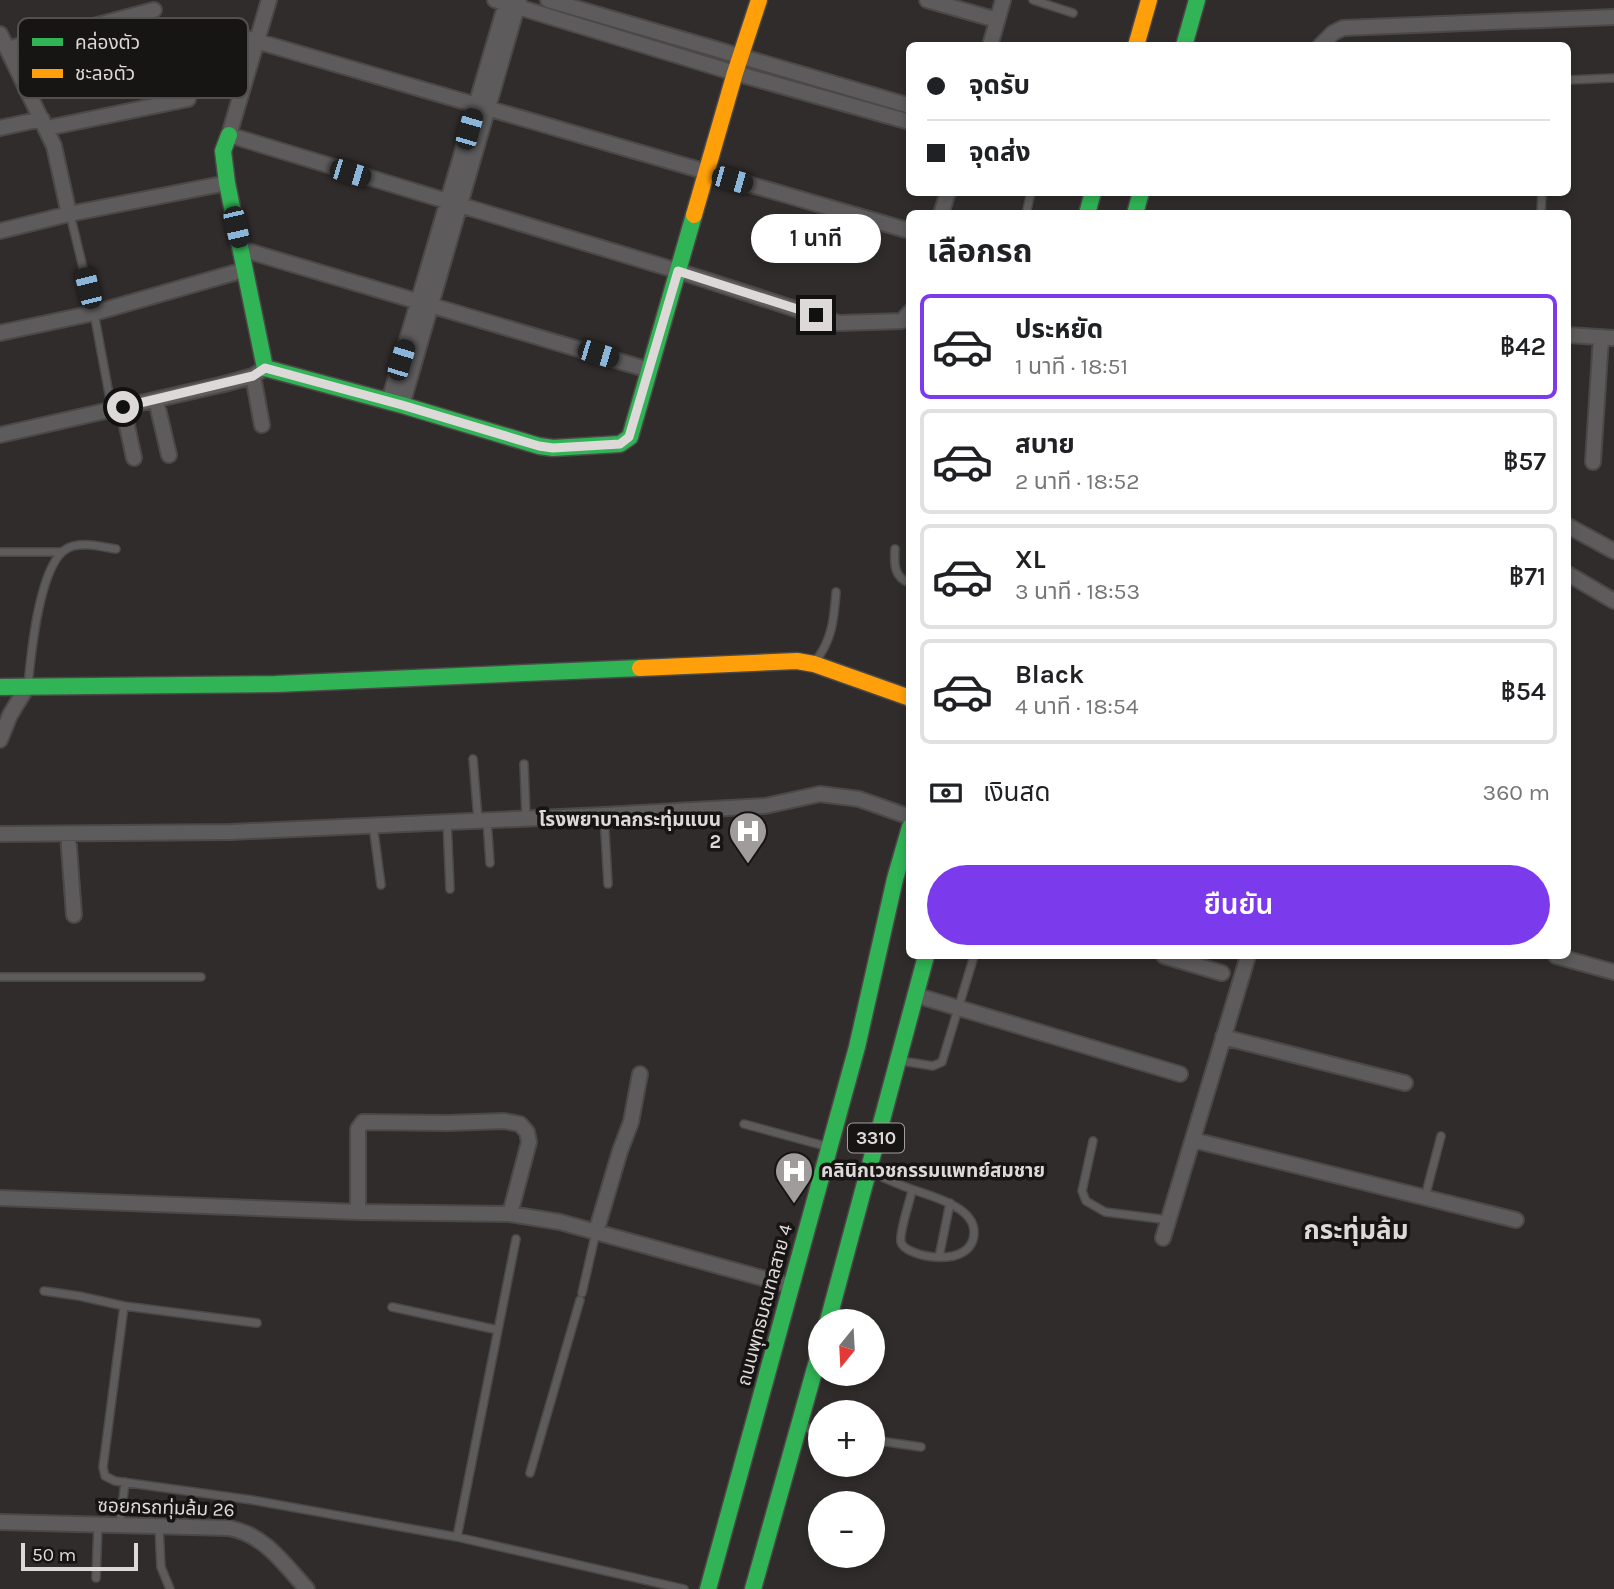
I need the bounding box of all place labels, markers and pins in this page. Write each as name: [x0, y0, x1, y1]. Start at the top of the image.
place label: โรงพยาบาลกระทุ่มแบน 2: [539, 809, 721, 853]
hospital icon: โรงพยาบาลกระทุ่มแบน 2: [727, 810, 769, 865]
hospital icon: คลินิกเวชกรรมแพทย์สมชาย: [773, 1150, 815, 1205]
place label: คลินิกเวชกรรมแพทย์สมชาย: [821, 1160, 1045, 1182]

